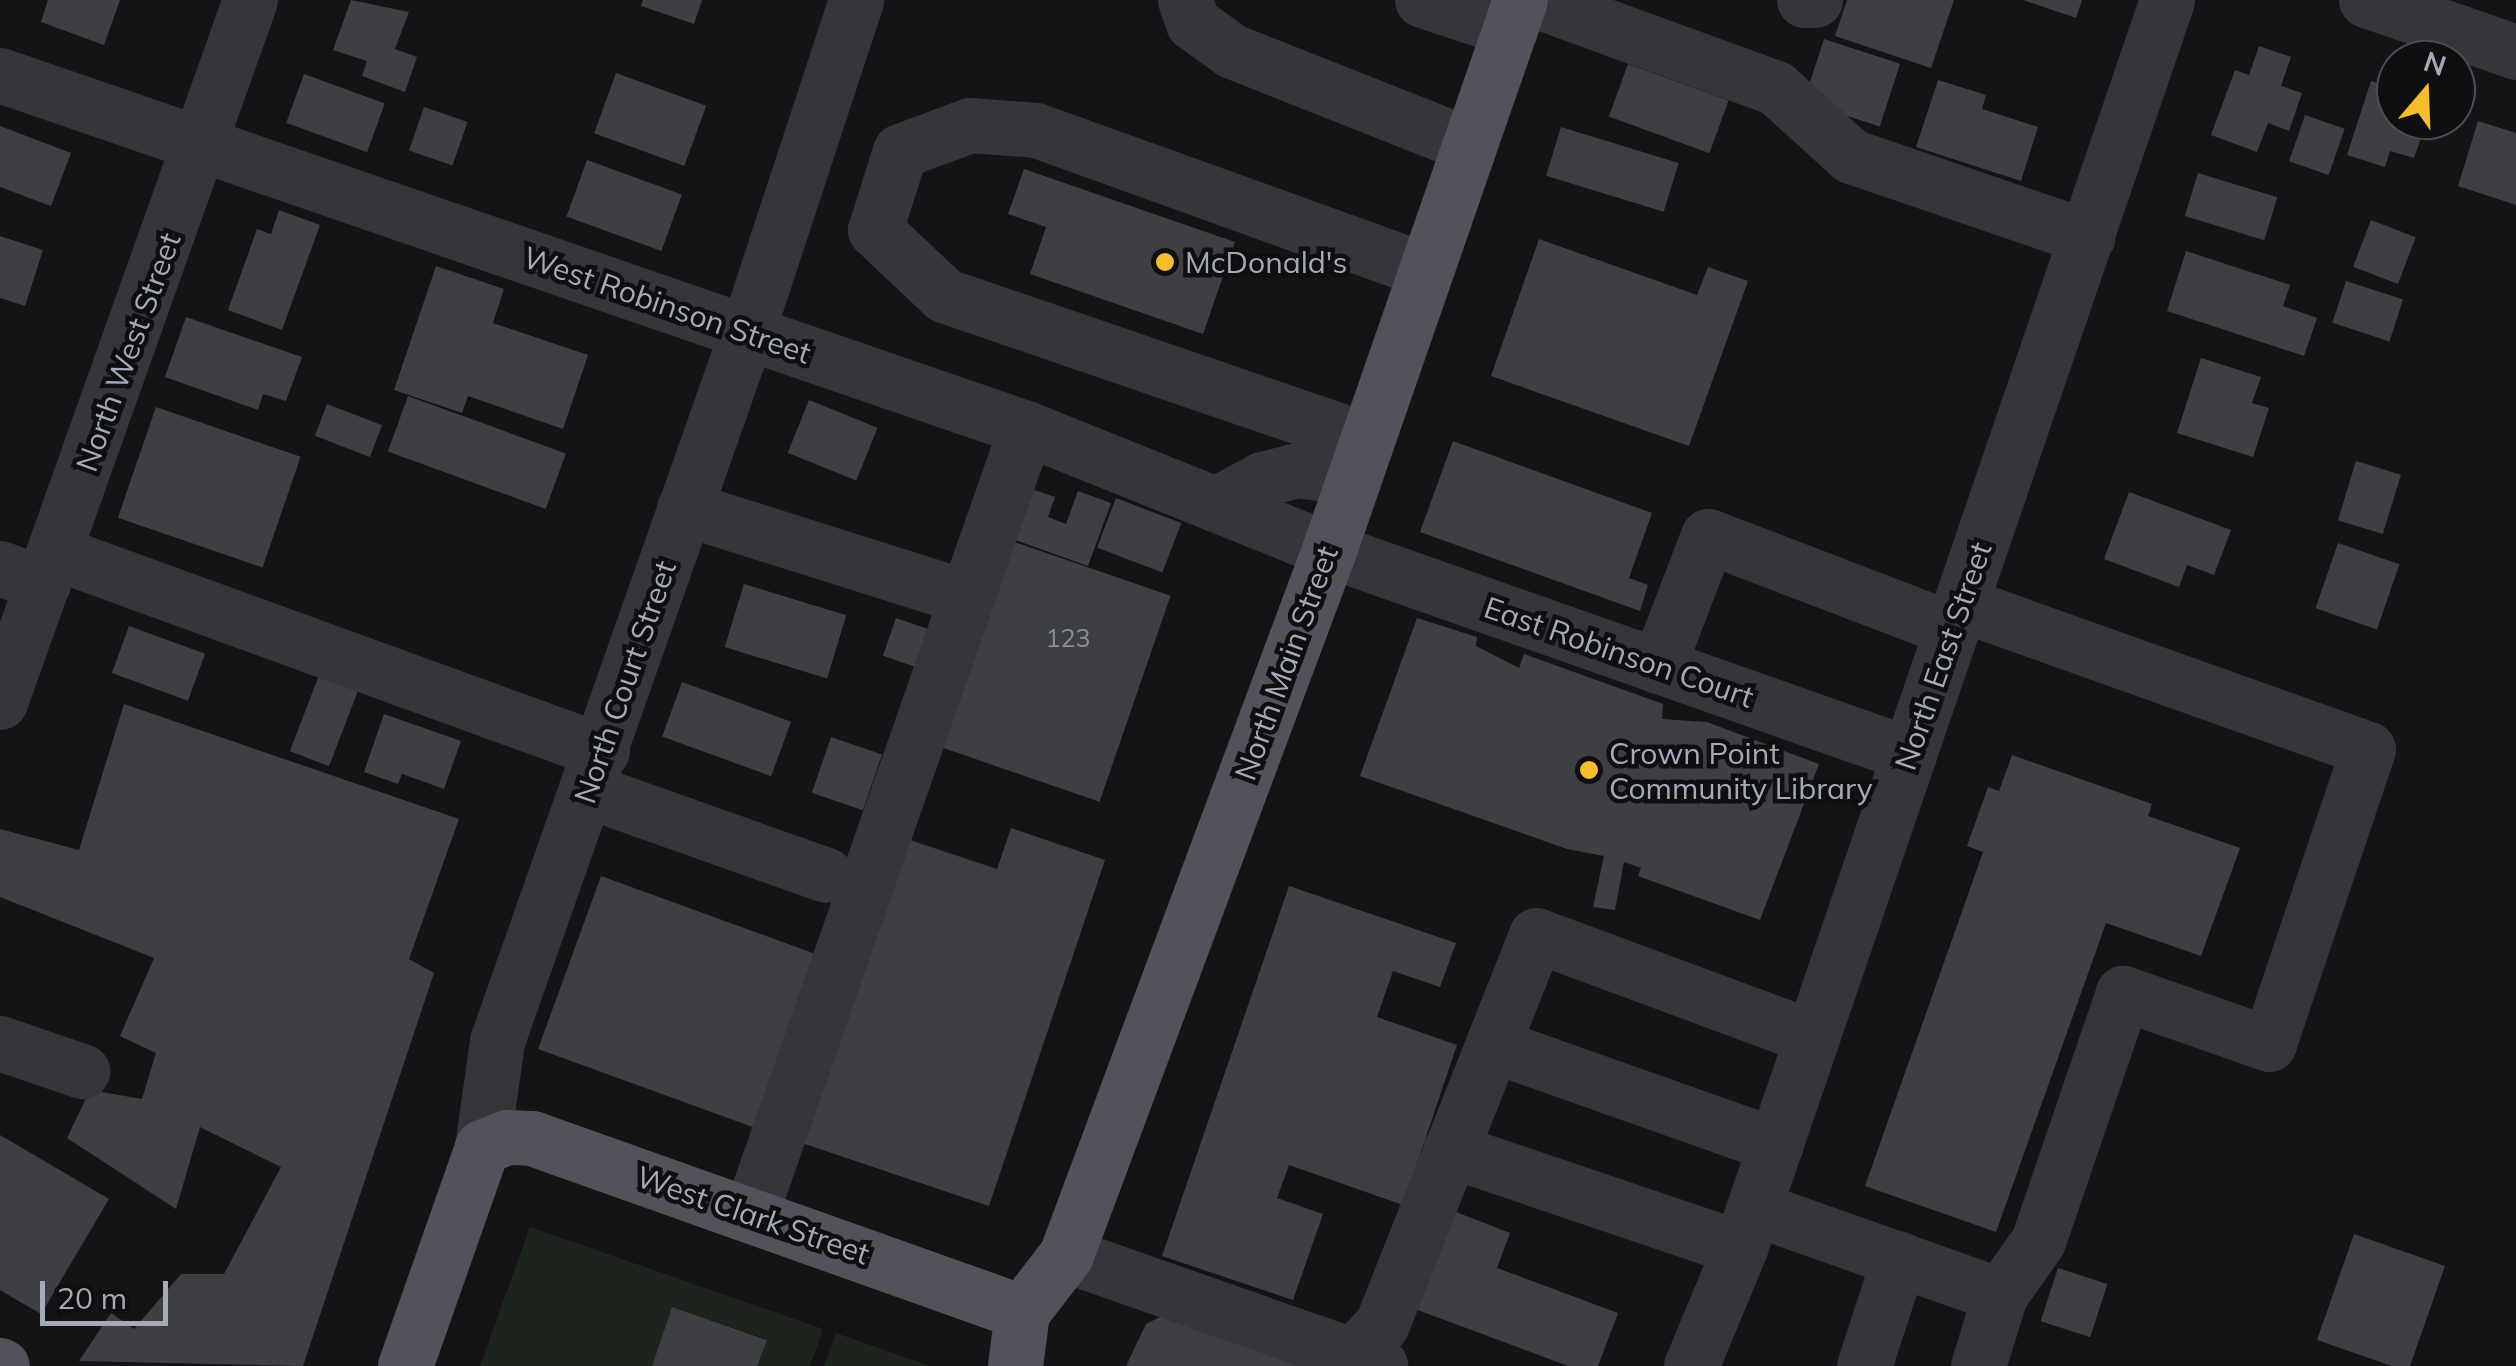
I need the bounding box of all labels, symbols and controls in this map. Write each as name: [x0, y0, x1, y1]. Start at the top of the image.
north arrow: [2376, 40, 2476, 140]
text: N: [2420, 43, 2451, 83]
street label: North West Street: [68, 228, 188, 476]
street label: West Robinson Street: [519, 239, 815, 371]
place label: McDonald's: [1185, 244, 1347, 280]
marker: McDonald's: [1154, 251, 1176, 273]
street label: North East Street: [1887, 537, 1999, 775]
street label: North Main Street: [1227, 541, 1345, 785]
street label: North Court Street: [567, 556, 683, 808]
street label: East Robinson Court: [1480, 589, 1758, 715]
house number: 123: [1046, 623, 1090, 653]
place label: Crown Point Community Library: [1609, 735, 1873, 806]
marker: Crown Point Community Library: [1578, 759, 1600, 781]
street label: West Clark Street: [632, 1158, 874, 1272]
scale bar: [45, 1261, 172, 1323]
text: 20 m: [57, 1279, 127, 1317]

